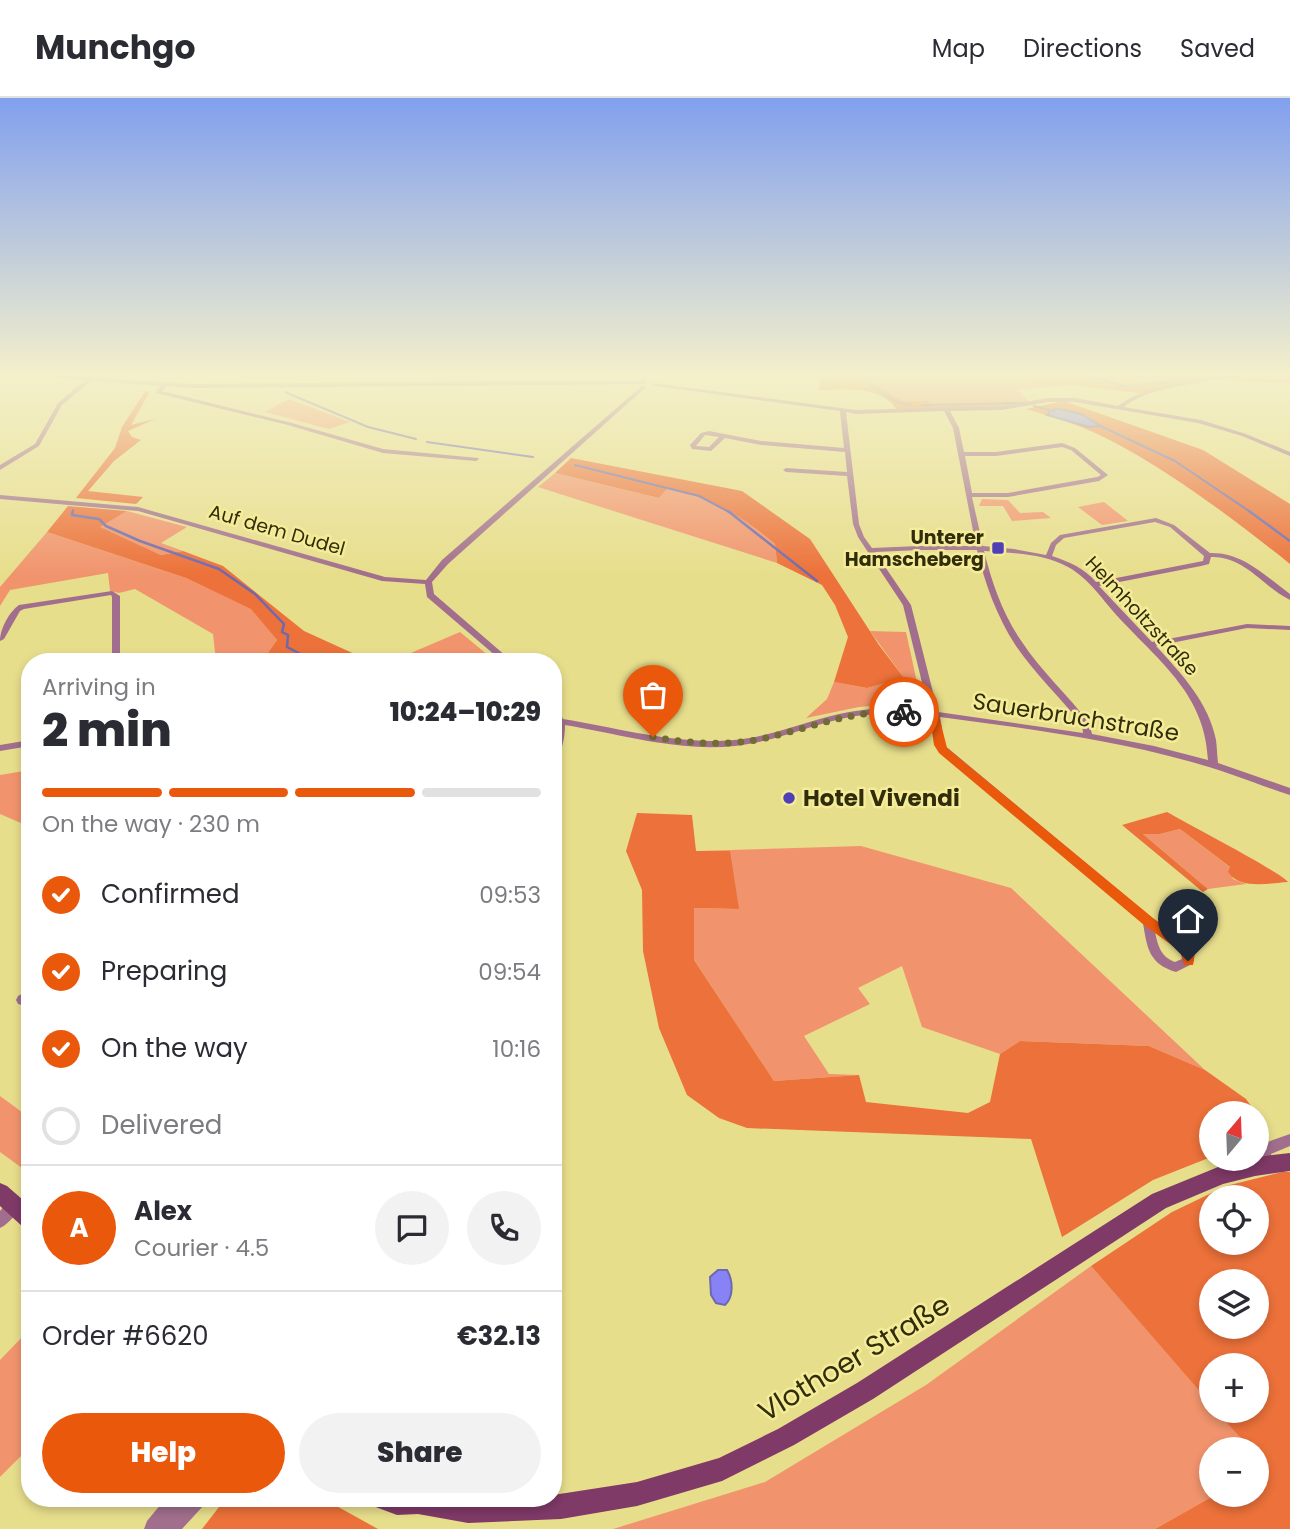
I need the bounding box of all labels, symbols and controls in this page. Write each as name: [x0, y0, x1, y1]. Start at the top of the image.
text: Munchgo: [35, 24, 195, 71]
text: Map: [932, 32, 985, 65]
text: Directions: [1023, 32, 1142, 65]
text: Saved: [1180, 32, 1255, 65]
street label: Auf dem Dudel: [206, 498, 348, 562]
place label: Unterer Hamscheberg: [845, 524, 984, 573]
marker: Unterer Hamscheberg: [990, 540, 1006, 556]
street label: Helmholtzstraße: [1079, 550, 1205, 682]
pin: [623, 665, 683, 737]
text: Arriving in: [42, 671, 156, 703]
icon: bag: [634, 676, 672, 714]
courier: [869, 677, 939, 747]
street label: Sauerbruchstraße: [970, 685, 1182, 749]
icon: bike: [885, 693, 923, 731]
text: 10:24–10:29: [390, 694, 541, 730]
text: 2 min: [42, 698, 172, 762]
place label: Hotel Vivendi: [803, 782, 960, 814]
marker: Hotel Vivendi: [781, 790, 797, 806]
text: On the way · 230 m: [42, 808, 260, 840]
icon: check: [42, 876, 80, 914]
text: Confirmed: [101, 876, 239, 912]
text: 09:53: [479, 879, 541, 911]
pin: [1158, 889, 1218, 961]
icon: home: [1169, 900, 1207, 938]
icon: check: [42, 953, 80, 991]
text: Preparing: [101, 953, 227, 989]
text: 09:54: [478, 956, 541, 988]
icon: check: [42, 1030, 80, 1068]
text: On the way: [101, 1030, 248, 1066]
text: 10:16: [492, 1033, 541, 1065]
north arrow: [1199, 1101, 1269, 1171]
map controls: [1199, 1101, 1269, 1507]
text: Delivered: [101, 1107, 222, 1143]
button: locate: [1199, 1185, 1269, 1255]
button: chat: [375, 1191, 449, 1265]
button: phone: [467, 1191, 541, 1265]
text: Alex: [134, 1193, 192, 1229]
text: A: [69, 1210, 89, 1246]
text: Courier · 4.5: [134, 1232, 269, 1264]
button: layers: [1199, 1269, 1269, 1339]
street label: Vlothoer Straße: [751, 1285, 957, 1431]
text: Order #6620: [42, 1318, 209, 1354]
text: €32.13: [457, 1318, 541, 1354]
button: +: [1199, 1353, 1269, 1423]
button: Help: [42, 1413, 285, 1493]
button: Share: [299, 1413, 541, 1493]
button: −: [1199, 1437, 1269, 1507]

